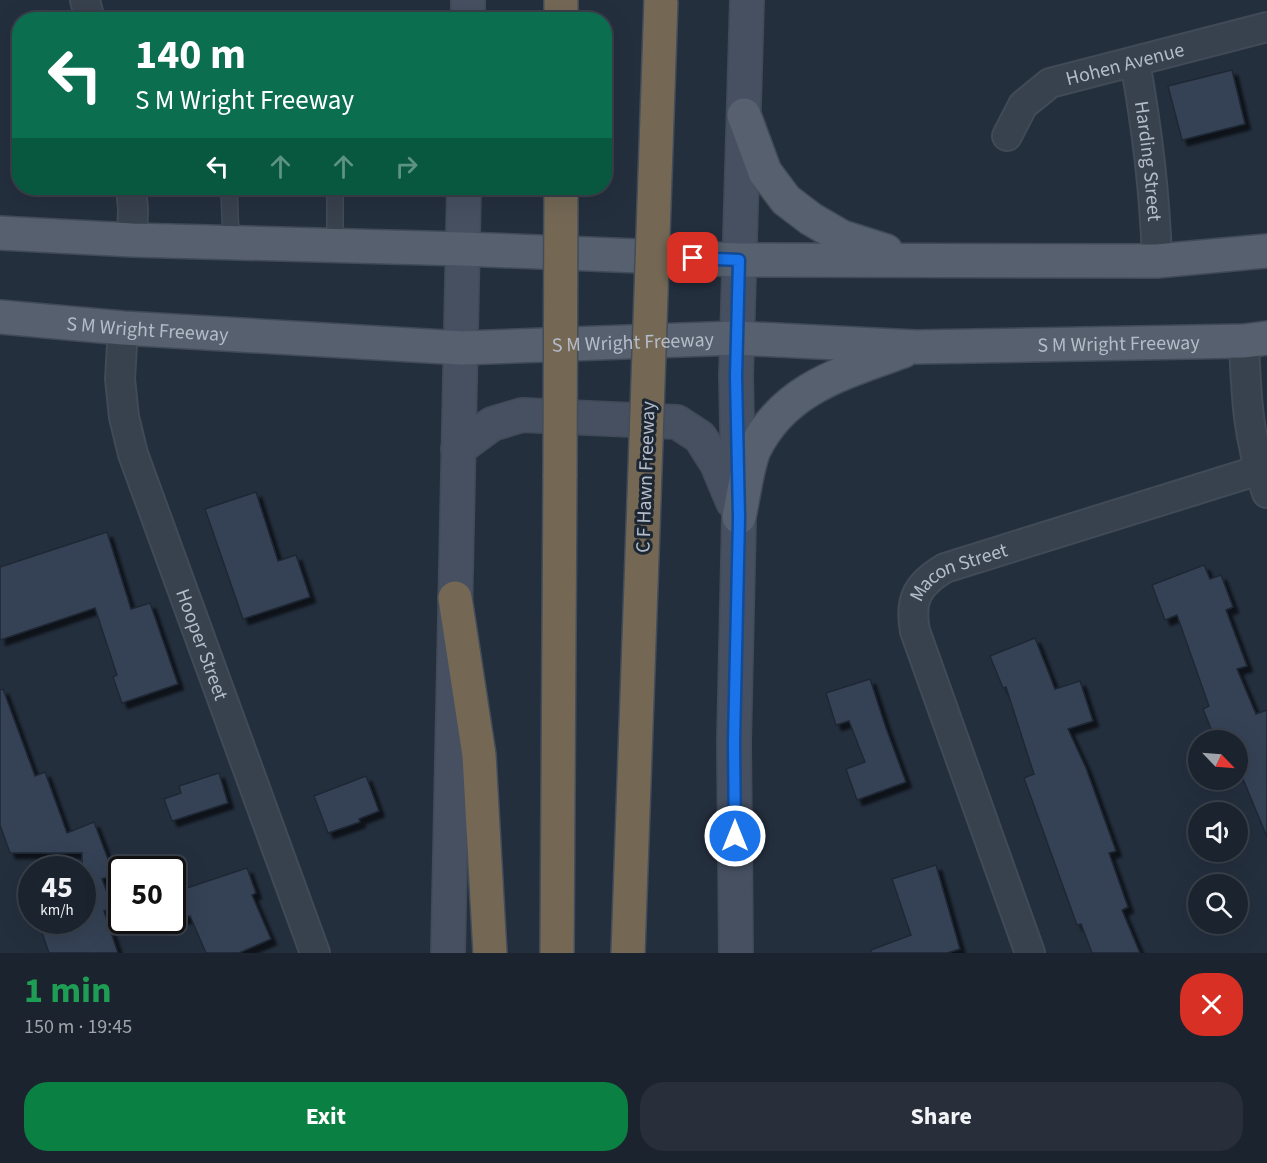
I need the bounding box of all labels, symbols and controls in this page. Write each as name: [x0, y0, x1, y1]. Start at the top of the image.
text: 140 m: [135, 25, 246, 85]
icon: left: [36, 36, 114, 114]
street label: Hohen Avenue: [1063, 36, 1187, 93]
text: S M Wright Freeway: [135, 81, 354, 120]
street label: Harding Street: [1127, 99, 1168, 222]
icon: left: [201, 150, 234, 183]
icon: ahead: [264, 150, 297, 183]
icon: ahead: [327, 150, 360, 183]
icon: right: [390, 150, 423, 183]
pin: [667, 232, 718, 283]
icon: arrive: [676, 241, 709, 274]
street label: S M Wright Freeway: [65, 310, 230, 349]
street label: S M Wright Freeway: [551, 326, 715, 360]
street label: S M Wright Freeway: [1037, 329, 1201, 360]
street label: C F Hawn Freeway: [629, 400, 663, 553]
street label: Macon Street: [903, 536, 1011, 606]
street label: Hooper Street: [168, 585, 235, 705]
north arrow: [1188, 730, 1248, 790]
map controls: [1188, 730, 1248, 934]
button: sound: [1188, 802, 1248, 862]
position arrow: [703, 804, 767, 868]
speed limit sign: 50: [108, 856, 186, 934]
text: 45: [41, 866, 73, 909]
button: search: [1188, 874, 1248, 934]
text: km/h: [40, 900, 74, 921]
text: 1 min: [24, 965, 112, 1016]
button: close: [1180, 973, 1243, 1036]
text: 150 m · 19:45: [24, 1013, 132, 1041]
button: Exit: [24, 1082, 628, 1151]
button: Share: [640, 1082, 1243, 1151]

